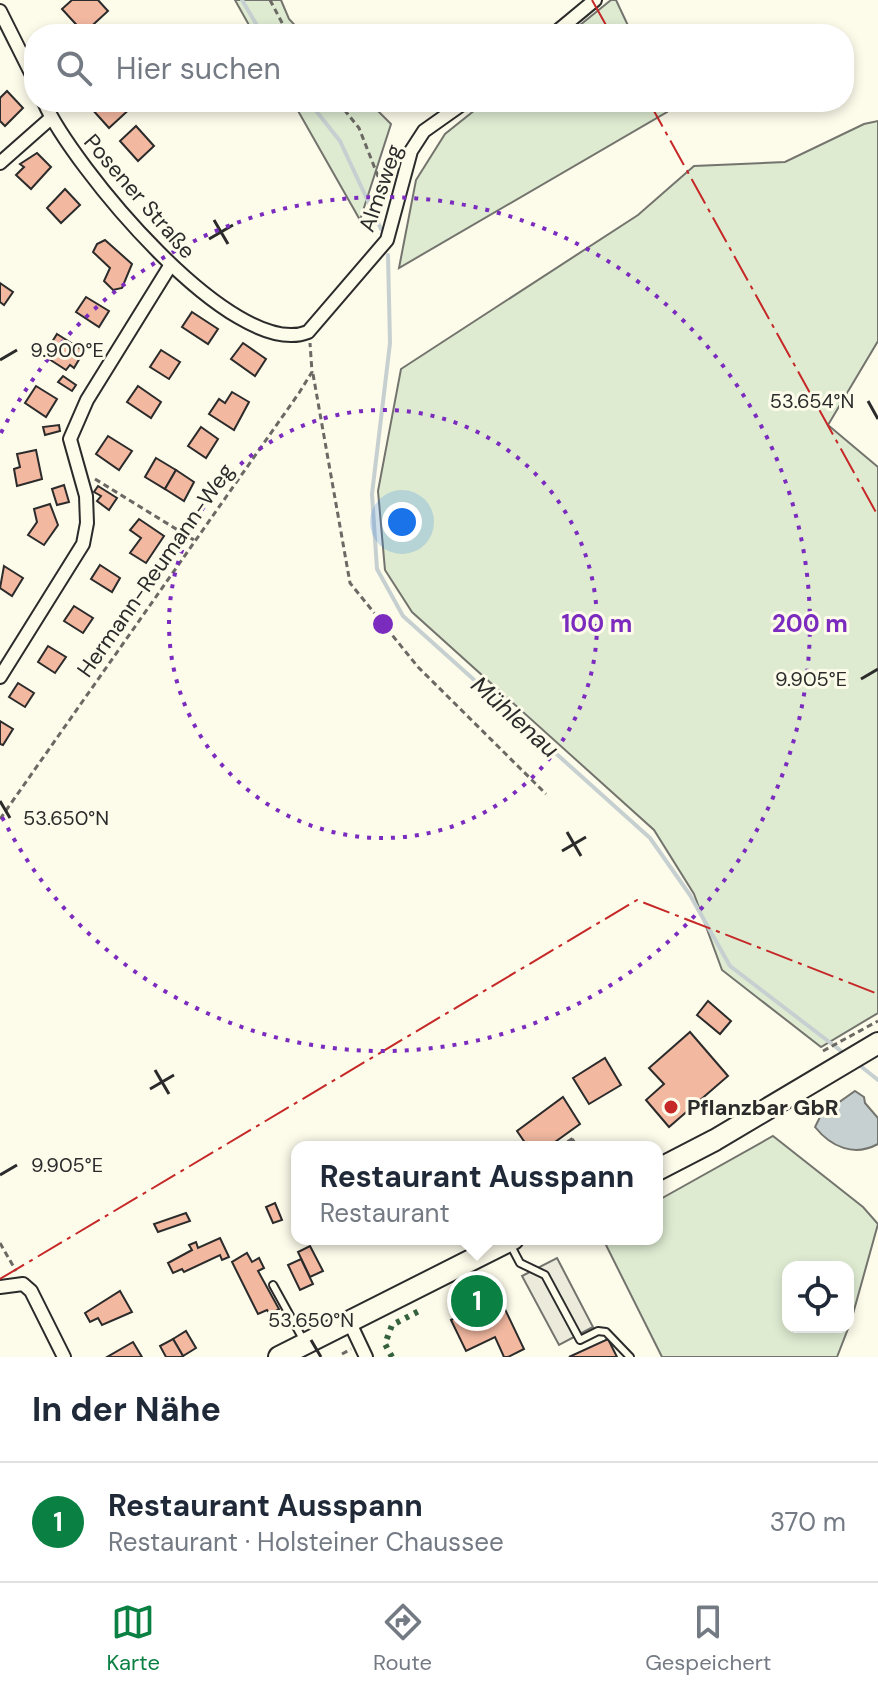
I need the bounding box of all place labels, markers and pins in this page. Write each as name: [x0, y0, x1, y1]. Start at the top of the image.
centre of rings: [369, 610, 397, 638]
place label: Pflanzbar GbR: [687, 1093, 839, 1122]
marker: Pflanzbar GbR: [662, 1098, 680, 1116]
pin: 1: [451, 1271, 503, 1331]

